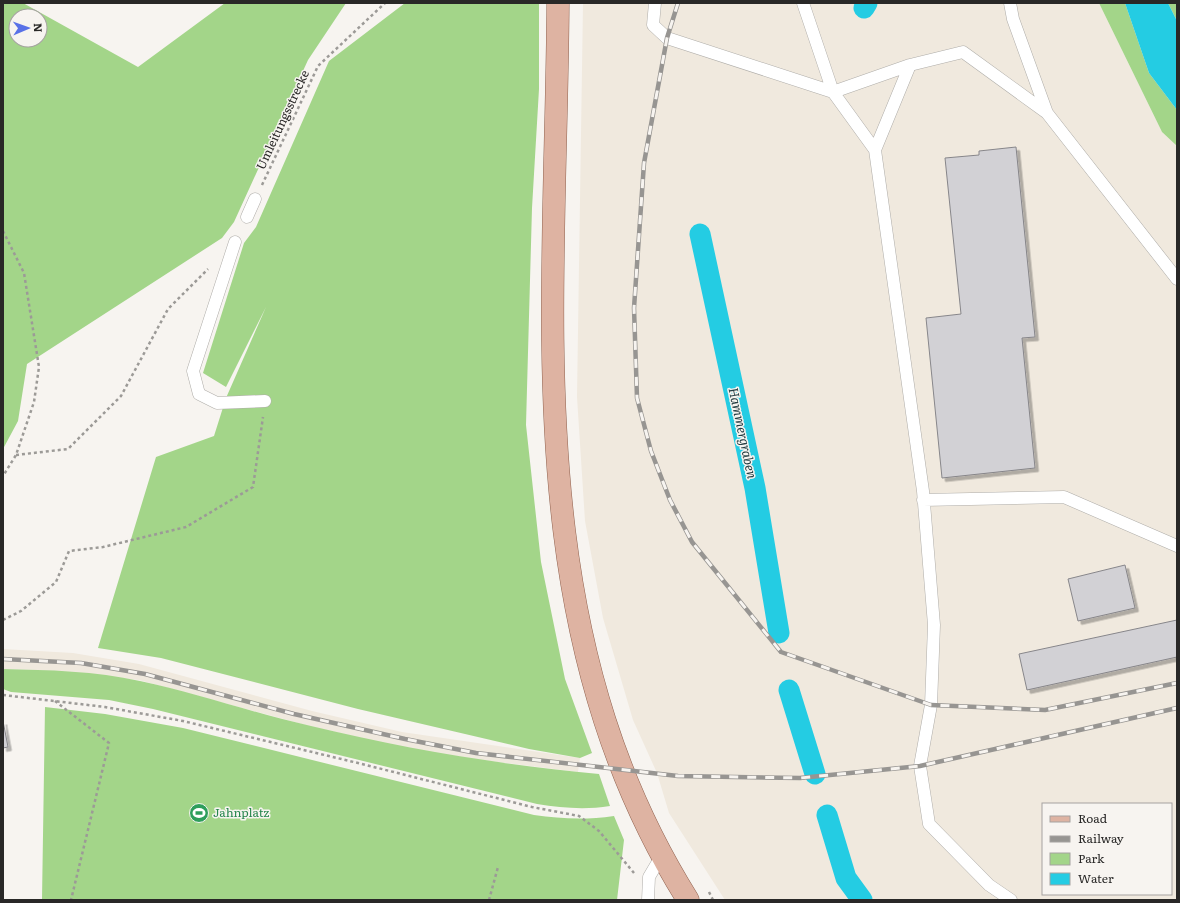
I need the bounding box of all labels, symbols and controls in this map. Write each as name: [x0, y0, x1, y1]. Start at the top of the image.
north arrow: [8, 8, 48, 48]
text: N: [31, 23, 47, 33]
street label: Umleitungsstrecke: [251, 67, 313, 172]
water label: Hammergraben: [725, 386, 762, 480]
sports icon: Jahnplatz: [188, 802, 210, 824]
place label: Jahnplatz: [213, 803, 270, 821]
legend: [1042, 803, 1172, 895]
text: Road: [1078, 809, 1108, 827]
text: Railway: [1078, 829, 1124, 847]
text: Park: [1078, 849, 1105, 867]
text: Water: [1078, 869, 1114, 887]

